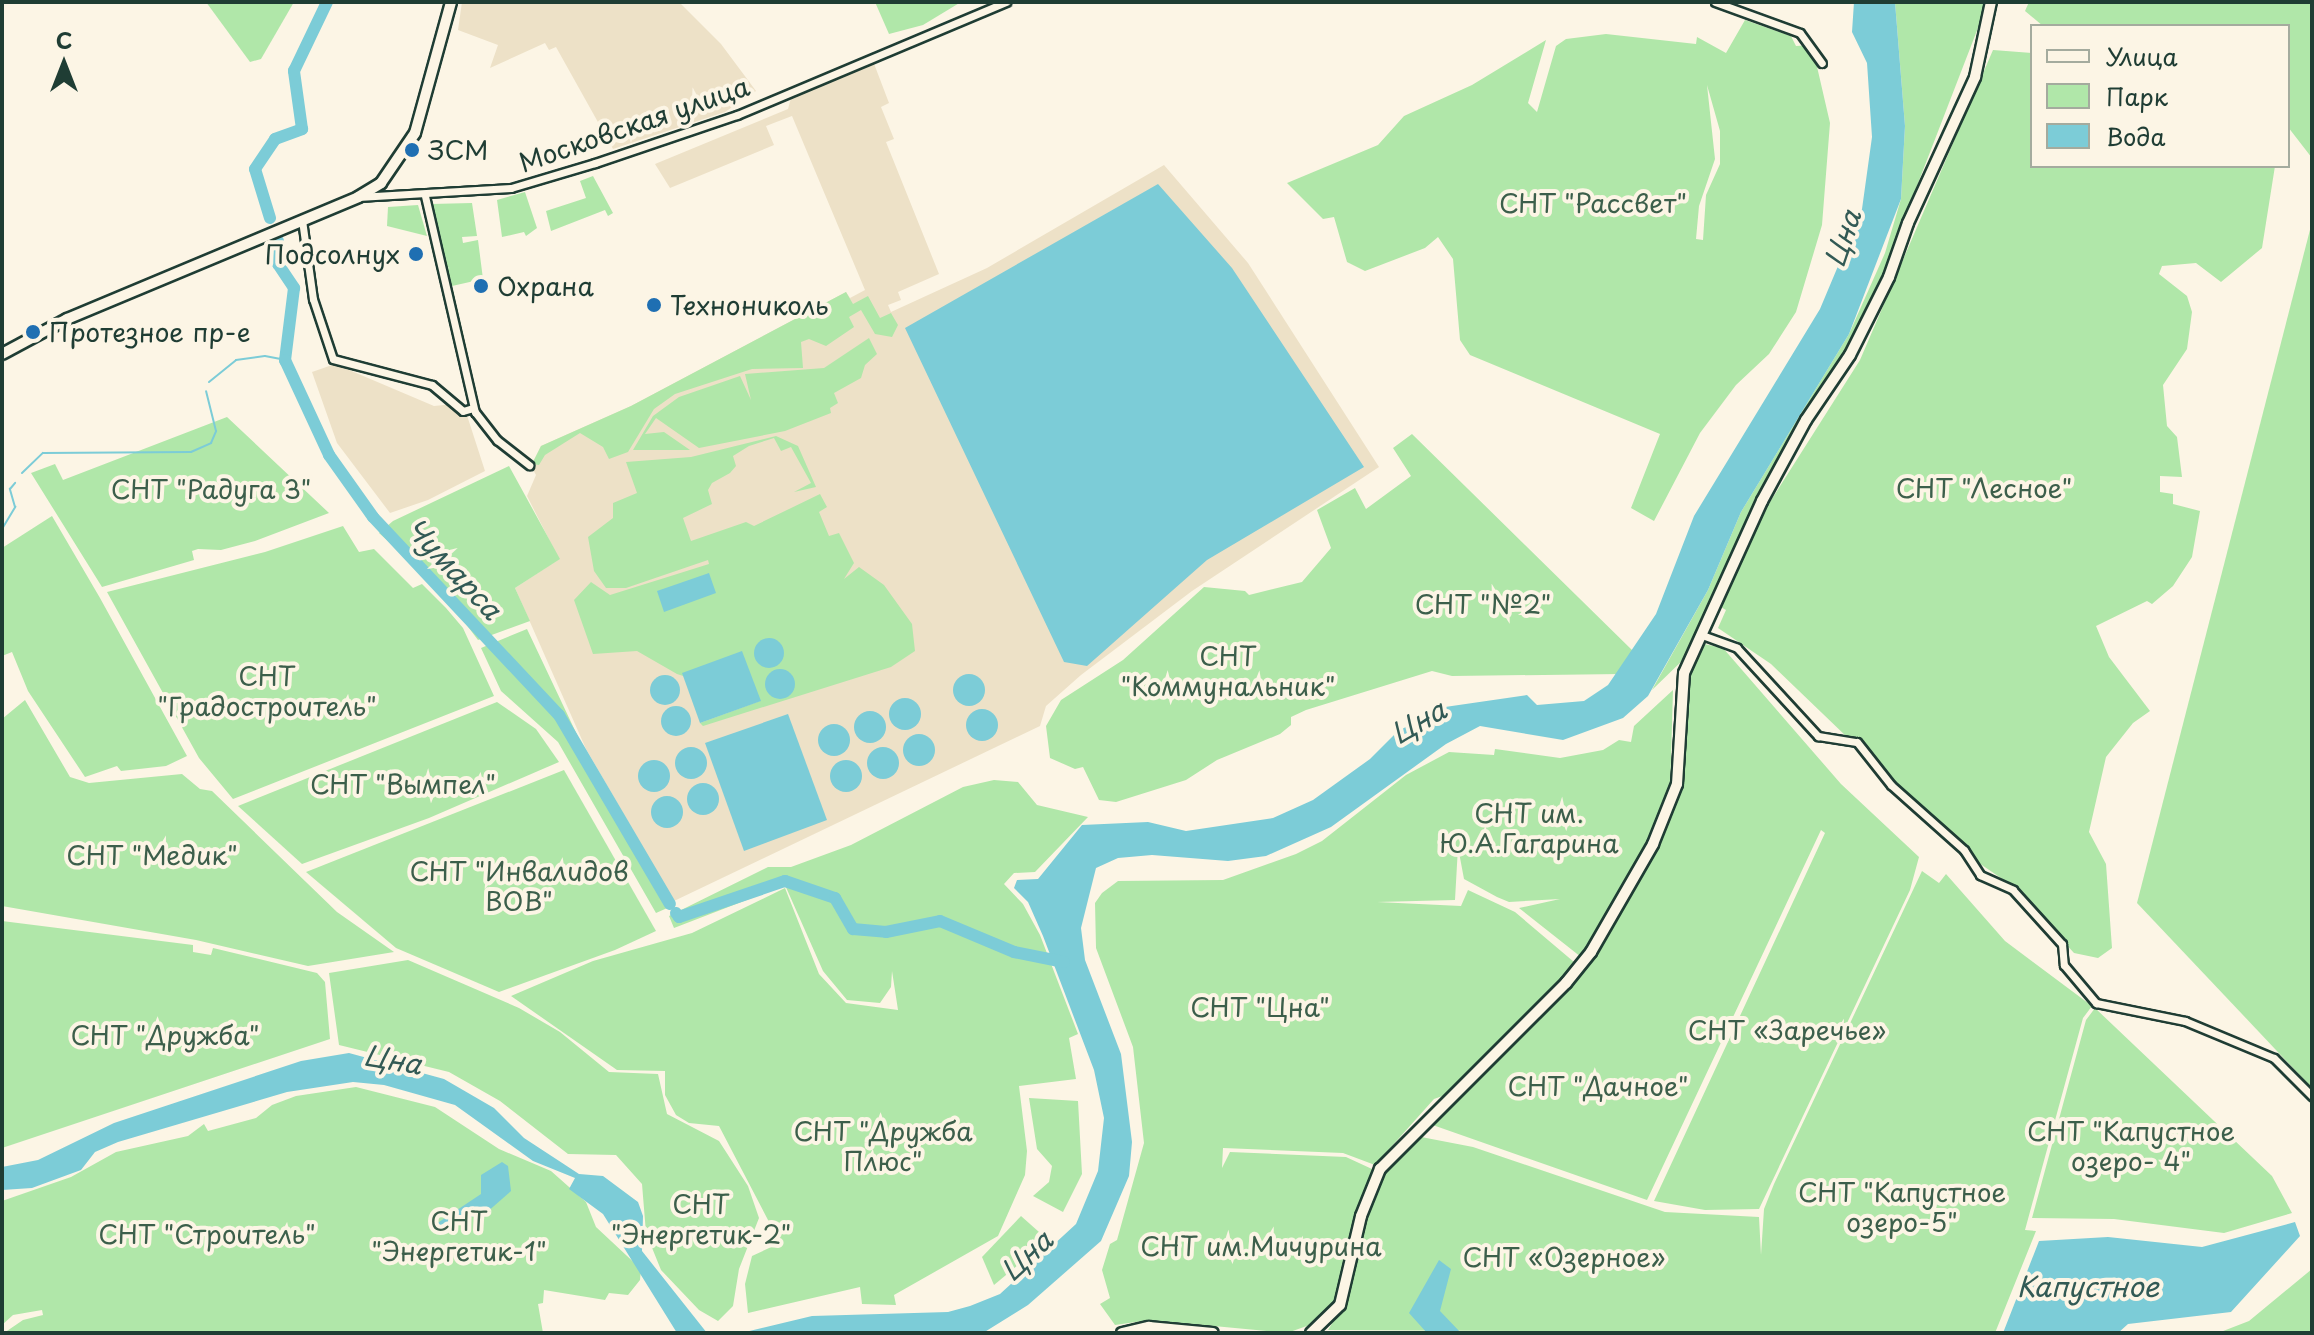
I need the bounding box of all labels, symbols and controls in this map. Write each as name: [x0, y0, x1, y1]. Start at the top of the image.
text: С: [56, 23, 72, 56]
north arrow: [24, 24, 104, 104]
legend: [2030, 24, 2290, 168]
text: Улица: [2106, 38, 2178, 74]
street label: Московская улица: [514, 70, 754, 178]
text: Парк: [2106, 78, 2168, 114]
text: Вода: [2106, 118, 2165, 154]
place label: ЗСМ: [428, 134, 488, 166]
marker: ЗСМ: [403, 141, 421, 159]
park label: СНТ "Рассвет": [1499, 187, 1687, 219]
water label: Цна: [1817, 205, 1867, 271]
place label: Подсолнух: [265, 238, 400, 270]
marker: Подсолнух: [407, 245, 425, 263]
place label: Охрана: [497, 270, 594, 302]
marker: Охрана: [472, 277, 490, 295]
place label: Технониколь: [670, 289, 829, 321]
marker: Технониколь: [645, 296, 663, 314]
place label: Протезное пр-е: [49, 316, 250, 348]
marker: Протезное пр-е: [24, 323, 42, 341]
park label: СНТ "Лесное": [1895, 472, 2073, 504]
park label: СНТ "Радуга 3": [110, 473, 312, 505]
water label: Чумарса: [399, 511, 509, 625]
park label: СНТ "№2": [1414, 588, 1552, 620]
park label: СНТ "Коммунальник": [1120, 640, 1336, 702]
park label: СНТ "Градостроитель": [157, 660, 377, 722]
water label: Цна: [1385, 692, 1451, 750]
park label: СНТ "Вымпел": [310, 768, 496, 800]
park label: СНТ им. Ю.А.Гагарина: [1439, 797, 1619, 858]
park label: СНТ "Медик": [66, 839, 238, 871]
park label: СНТ "Инвалидов ВОВ": [409, 855, 629, 916]
park label: СНТ "Цна": [1190, 991, 1330, 1023]
park label: СНТ «Заречье»: [1688, 1014, 1886, 1046]
park label: СНТ "Дружба": [70, 1019, 260, 1051]
water label: Цна: [362, 1037, 424, 1081]
park label: СНТ "Дачное": [1507, 1070, 1689, 1102]
park label: СНТ "Дружба Плюс": [793, 1115, 973, 1176]
park label: СНТ "Капустное озеро- 4": [2027, 1115, 2235, 1176]
park label: СНТ "Капустное озеро-5": [1798, 1176, 2006, 1238]
park label: СНТ "Энергетик-2": [611, 1188, 791, 1250]
park label: СНТ "Энергетик-1": [371, 1205, 547, 1266]
park label: СНТ "Строитель": [98, 1218, 316, 1250]
water label: Цна: [993, 1223, 1059, 1287]
park label: СНТ им.Мичурина: [1140, 1230, 1382, 1262]
park label: СНТ «Озерное»: [1462, 1241, 1666, 1273]
water label: Капустное: [2017, 1269, 2159, 1303]

